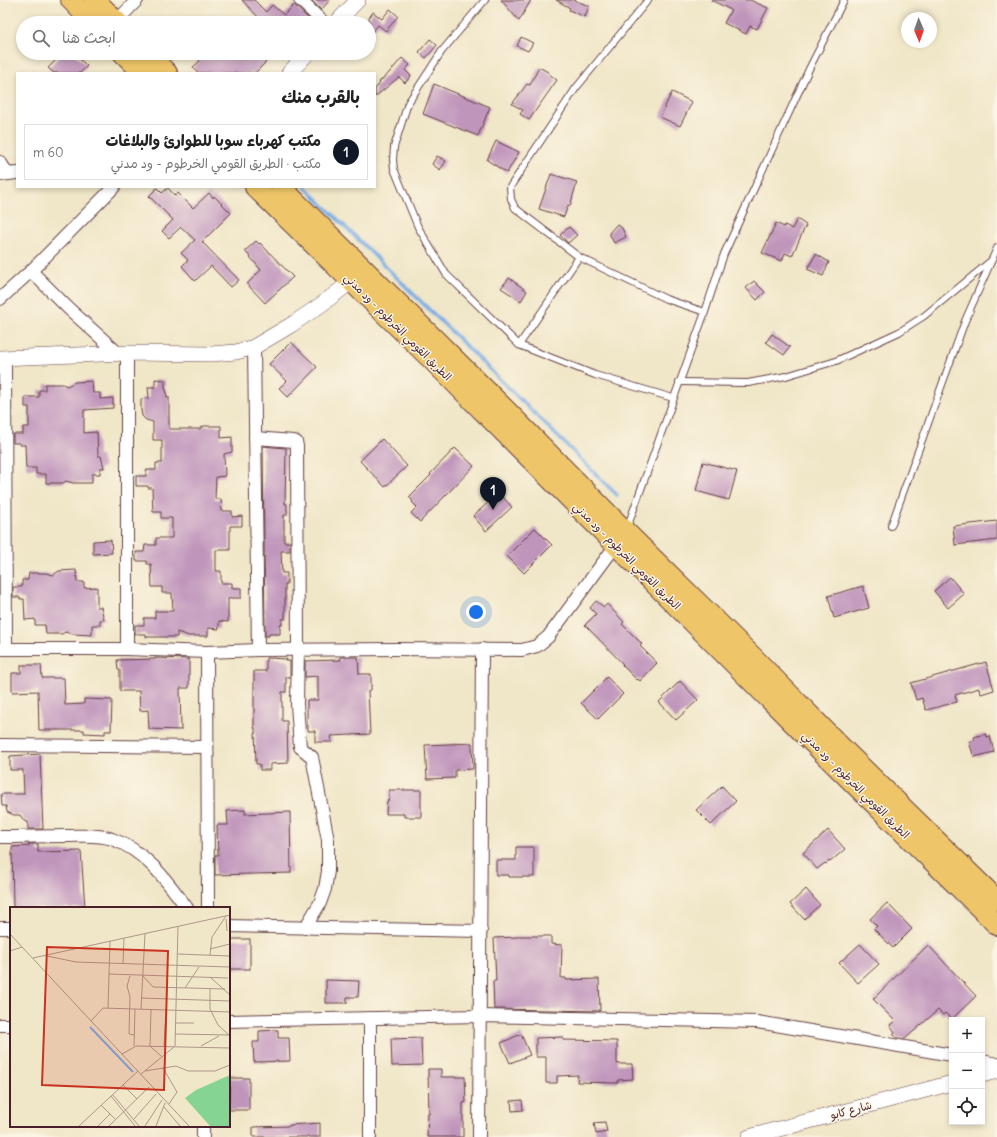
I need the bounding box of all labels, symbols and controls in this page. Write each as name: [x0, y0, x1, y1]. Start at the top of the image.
north arrow: [901, 12, 937, 48]
search box: [16, 16, 376, 60]
icon: search: [30, 27, 52, 49]
text: ابحث هنا: [62, 28, 116, 47]
text: بالقرب منك: [281, 86, 360, 108]
text: مكتب كهرباء سوبا للطوارئ والبلاغات: [106, 131, 321, 150]
text: 60 m: [33, 144, 64, 161]
text: 1: [343, 144, 349, 161]
text: مكتب · الطريق القومي الخرطوم - ود مدني: [111, 155, 321, 172]
street label: الطريق القومي الخرطوم - ود مدني: [339, 270, 455, 386]
pin: 1: [480, 477, 506, 510]
street label: الطريق القومي الخرطوم - ود مدني: [568, 499, 684, 615]
your location: [466, 602, 486, 622]
street label: الطريق القومي الخرطوم - ود مدني: [797, 728, 913, 844]
inset map: [10, 907, 230, 1127]
map controls: [949, 1017, 985, 1125]
button: +: [949, 1017, 985, 1053]
button: −: [949, 1053, 985, 1089]
button: locate: [949, 1089, 985, 1125]
street label: شارع كابو: [828, 1098, 874, 1124]

